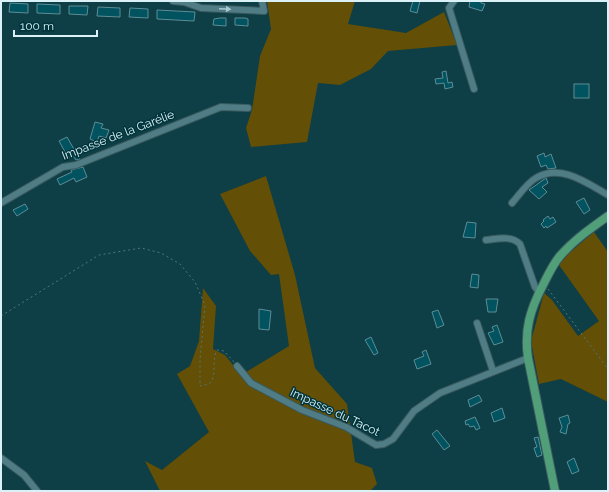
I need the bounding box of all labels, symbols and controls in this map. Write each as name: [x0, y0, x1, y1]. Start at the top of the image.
one-way arrow: [219, 6, 232, 12]
scale bar: [14, 12, 97, 38]
text: 100 m: [20, 19, 54, 33]
street label: Impasse de la Garélie: [60, 107, 176, 163]
street label: Impasse du Tacot: [288, 385, 382, 439]

